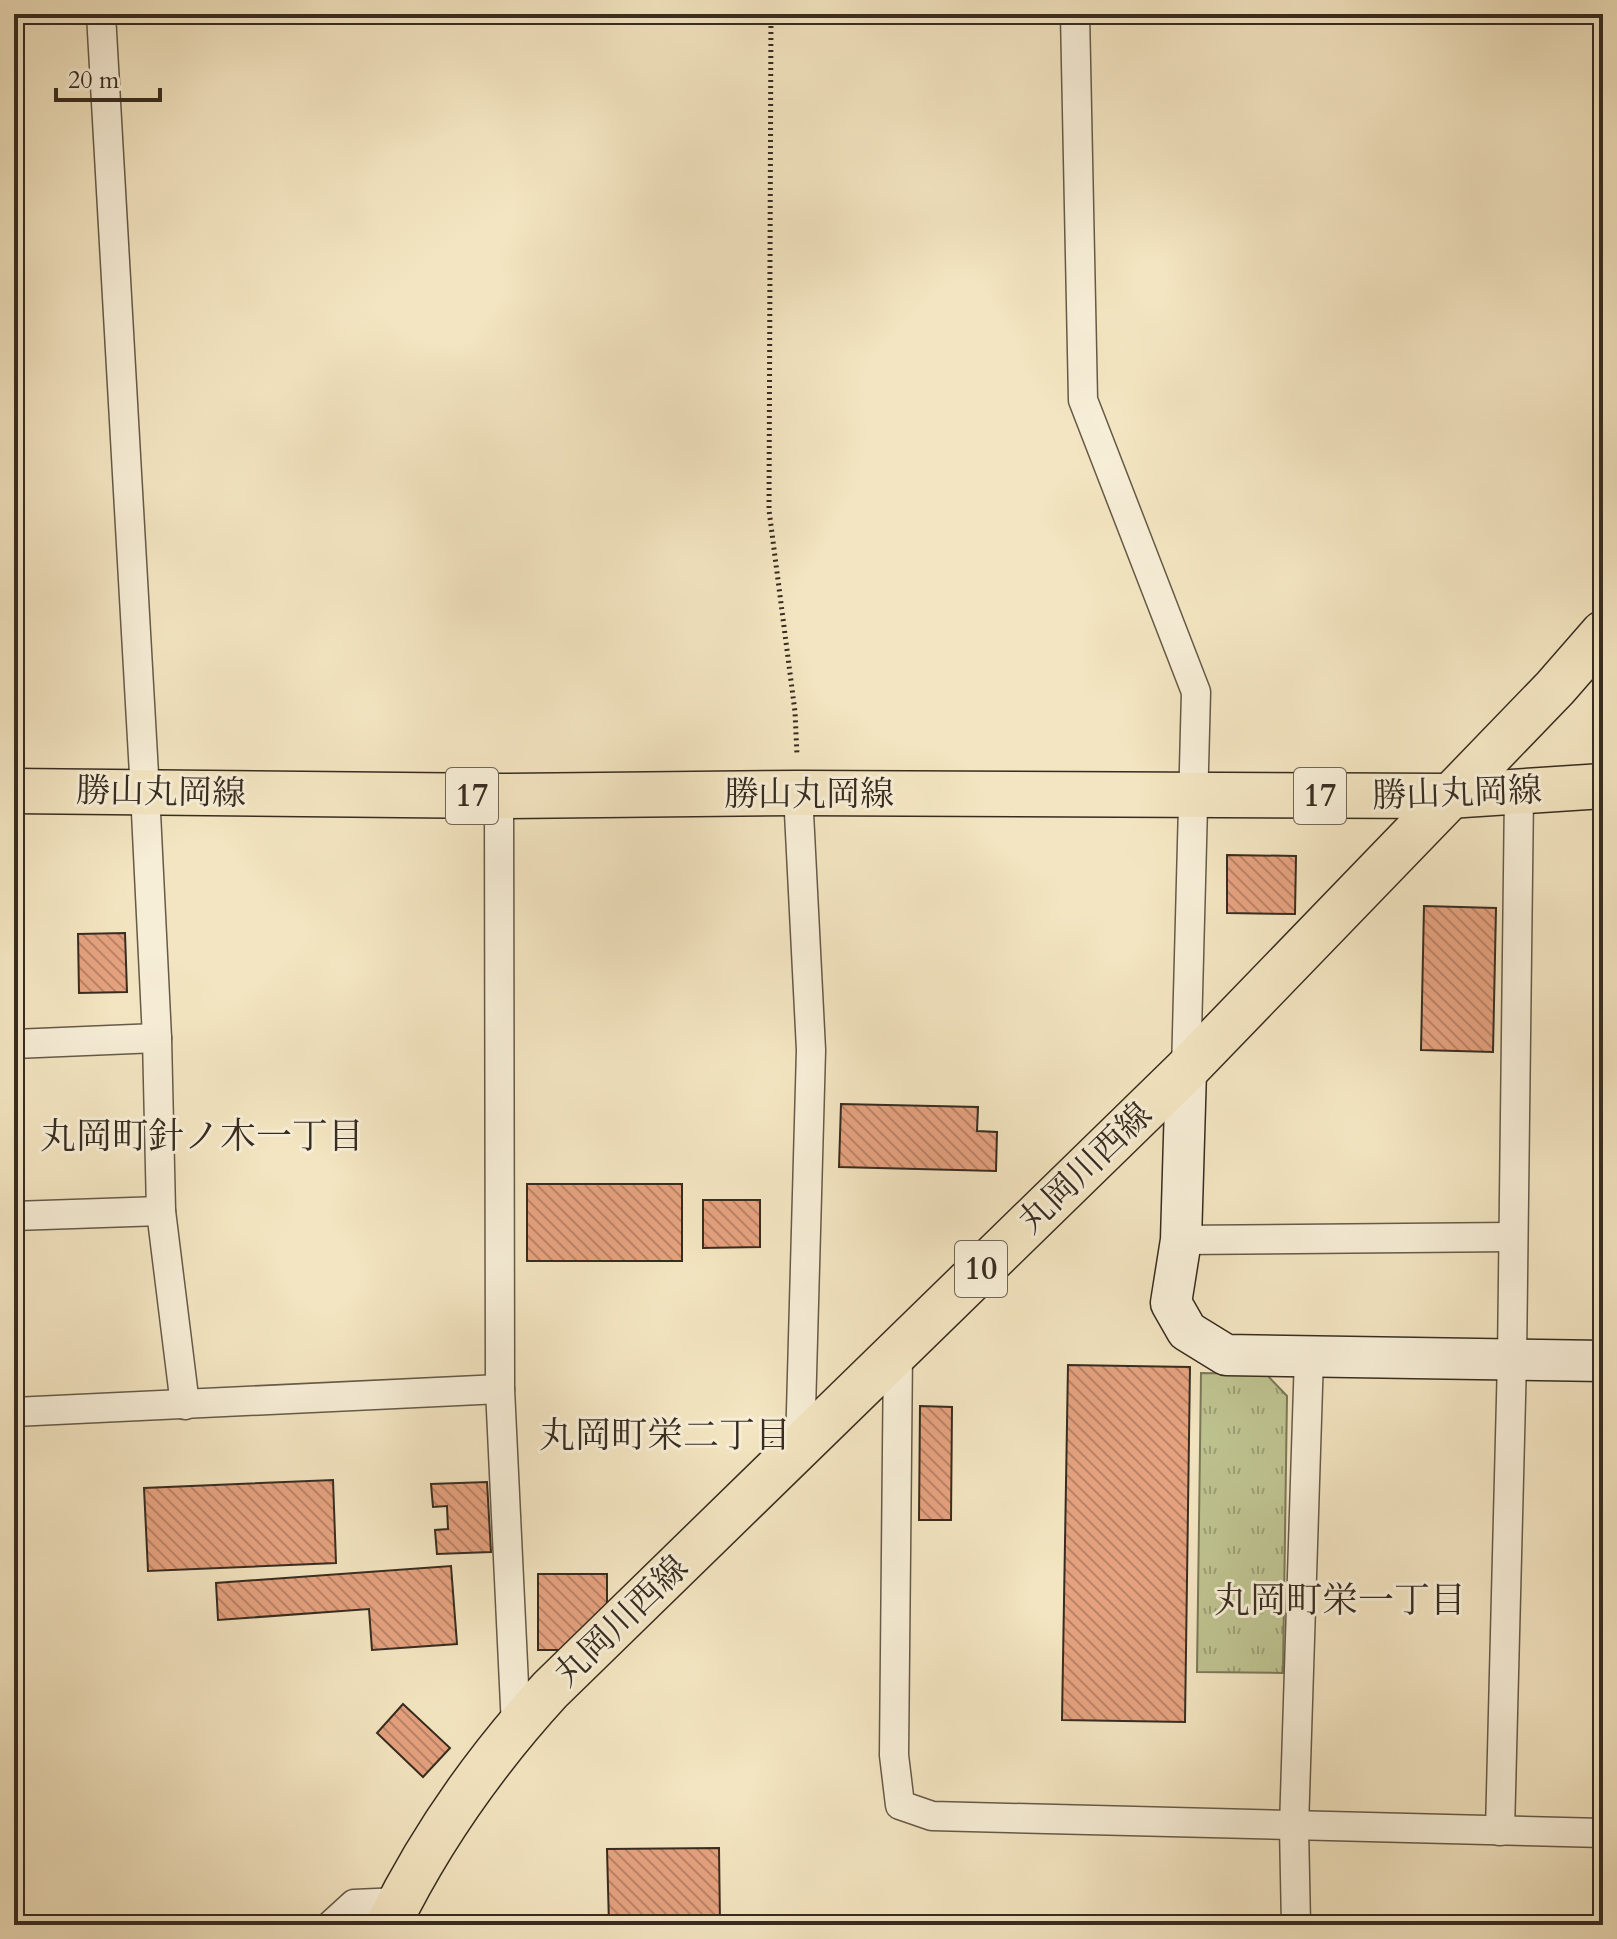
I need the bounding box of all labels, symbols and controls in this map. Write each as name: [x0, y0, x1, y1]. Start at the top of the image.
scale bar: [56, 52, 160, 102]
text: 20 m: [68, 64, 120, 97]
street label: 勝山丸岡線: [1371, 767, 1543, 819]
street label: 勝山丸岡線: [76, 768, 246, 816]
road number: 17: [446, 768, 498, 824]
road number: 17: [1294, 768, 1346, 824]
street label: 勝山丸岡線: [724, 771, 894, 817]
street label: 丸岡川西線: [1008, 1092, 1162, 1244]
district label: 丸岡町針ノ木一丁目: [40, 1112, 364, 1161]
road number: 10: [955, 1241, 1007, 1297]
district label: 丸岡町栄二丁目: [539, 1411, 791, 1460]
street label: 丸岡川西線: [544, 1545, 698, 1697]
district label: 丸岡町栄一丁目: [1214, 1576, 1466, 1625]

